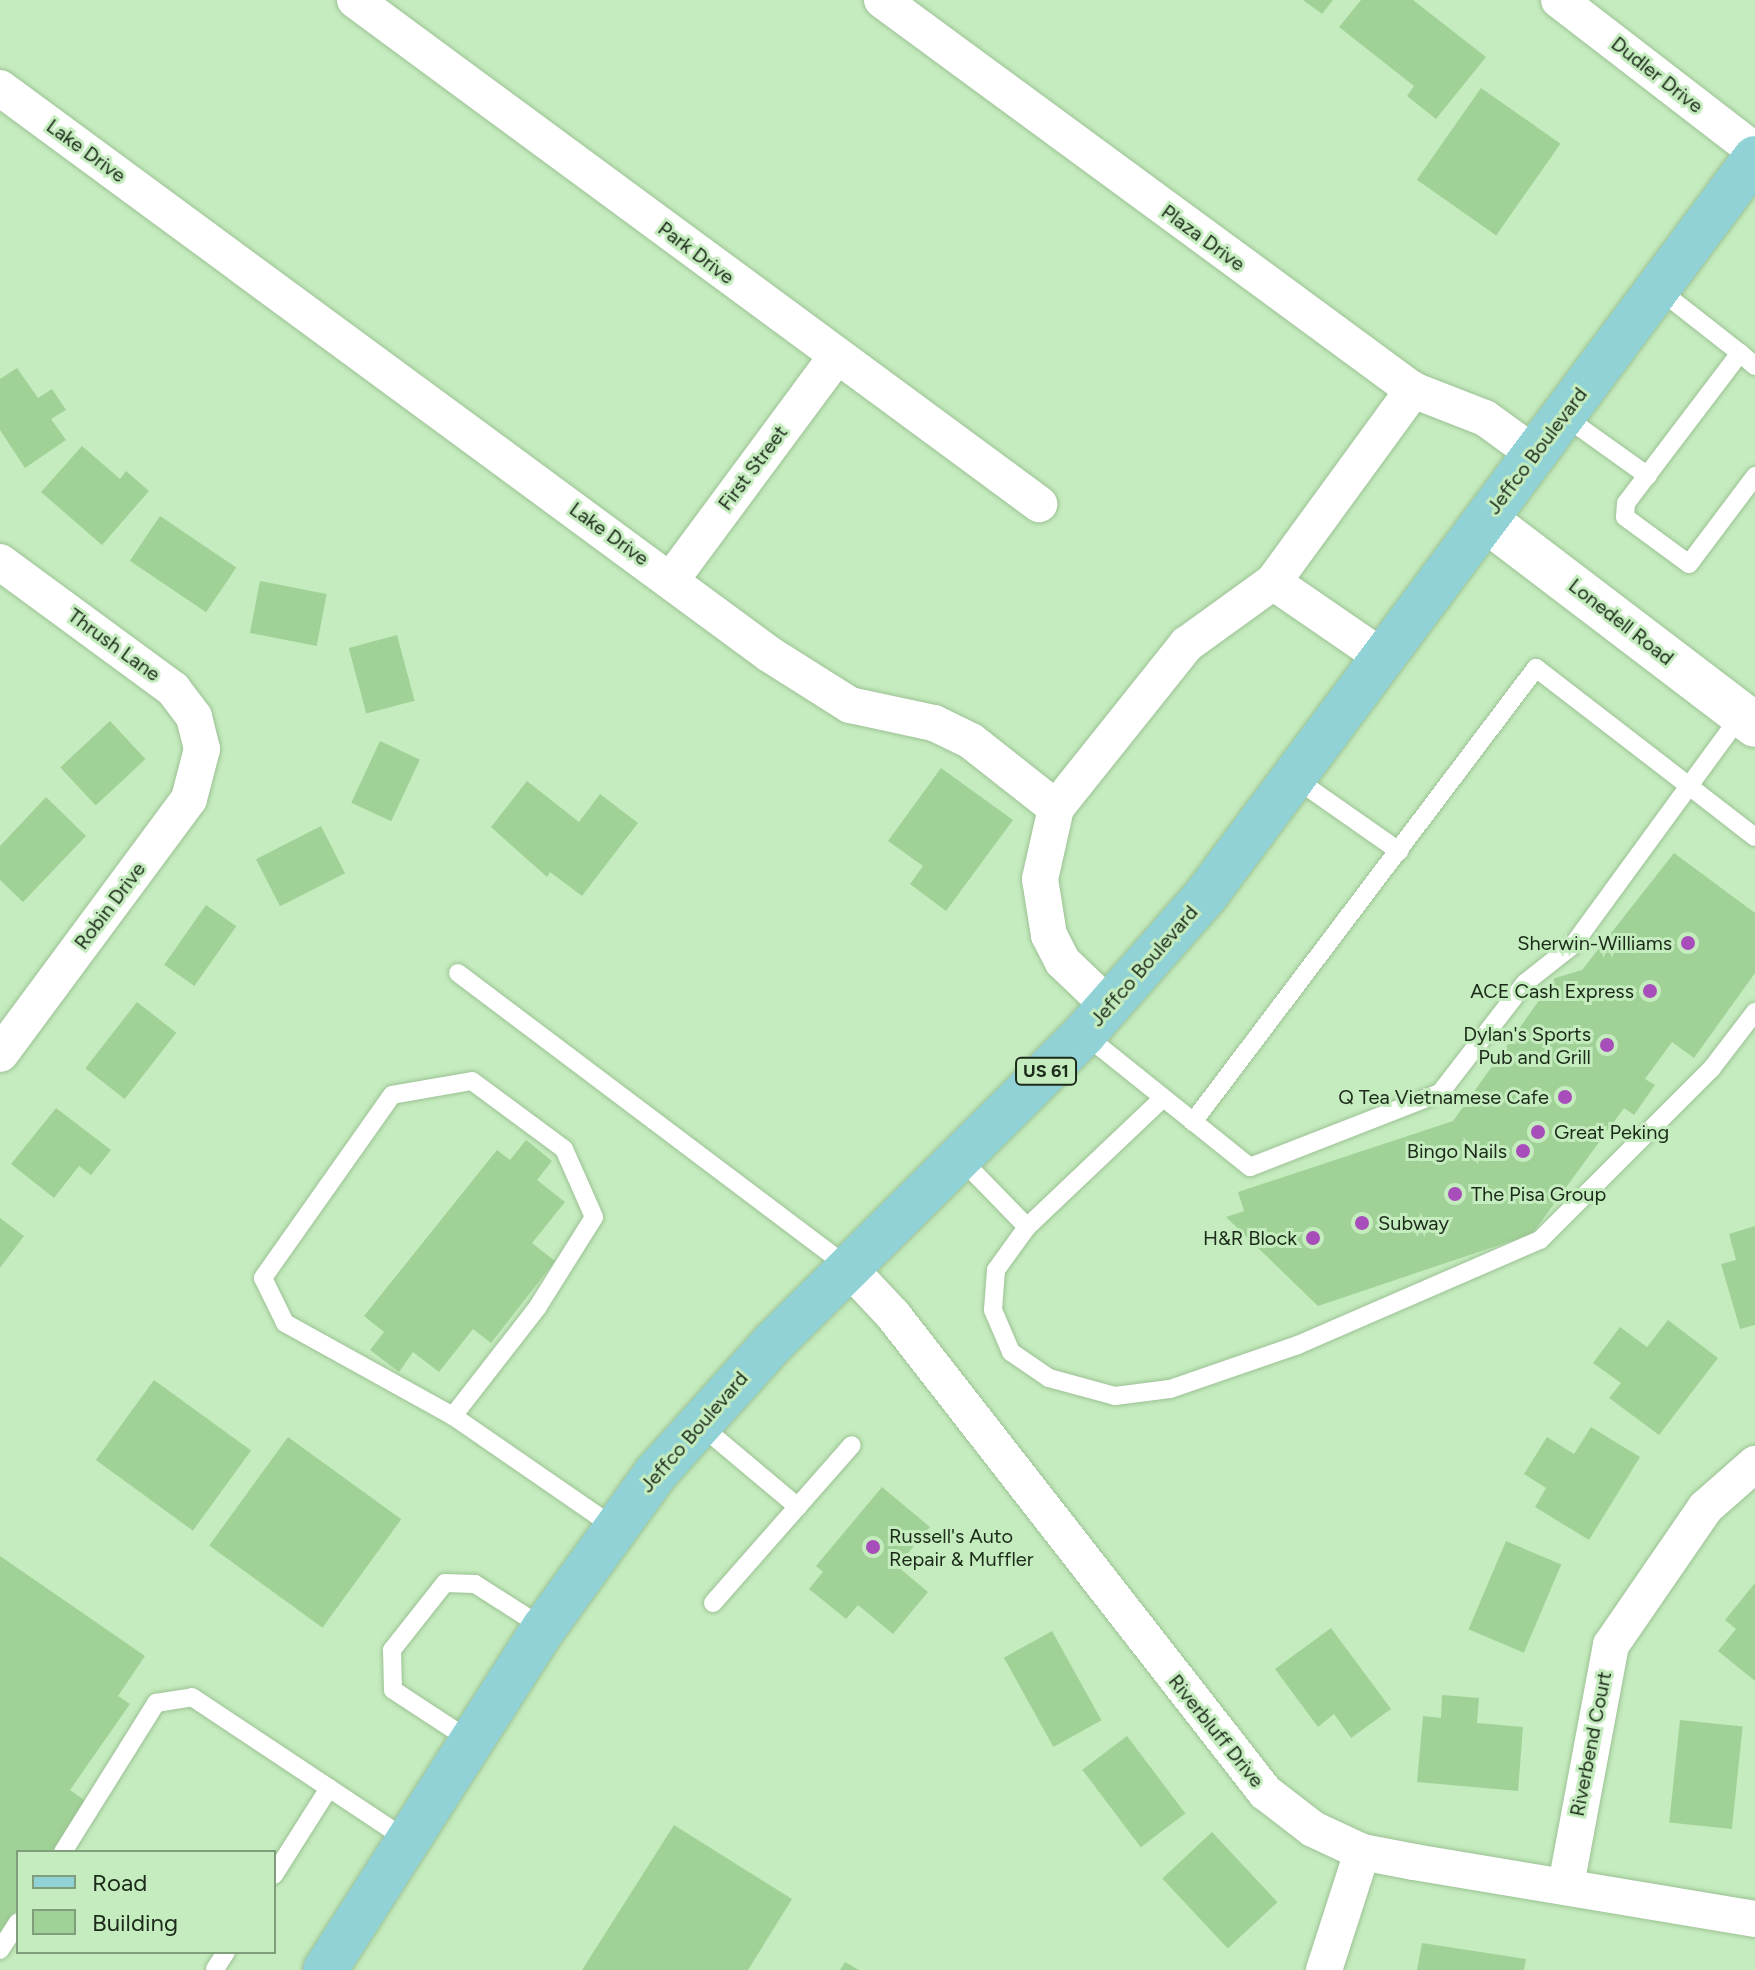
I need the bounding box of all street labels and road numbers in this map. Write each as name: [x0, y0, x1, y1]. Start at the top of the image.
street label: Dudler Drive: [1606, 32, 1708, 118]
street label: Lake Drive: [42, 114, 130, 188]
street label: Plaza Drive: [1157, 200, 1249, 276]
street label: Park Drive: [653, 217, 739, 289]
street label: Jeffco Boulevard: [1482, 383, 1592, 519]
street label: First Street: [713, 421, 793, 515]
street label: Lake Drive: [565, 497, 653, 571]
street label: Lonedell Road: [1564, 574, 1678, 670]
street label: Thrush Lane: [63, 603, 165, 687]
street label: Robin Drive: [69, 858, 151, 954]
street label: Jeffco Boulevard: [1085, 901, 1203, 1031]
road number: US 61: [1014, 1057, 1078, 1085]
street label: Jeffco Boulevard: [635, 1367, 753, 1497]
street label: Riverbluff Drive: [1163, 1670, 1269, 1792]
street label: Riverbend Court: [1565, 1670, 1617, 1818]

